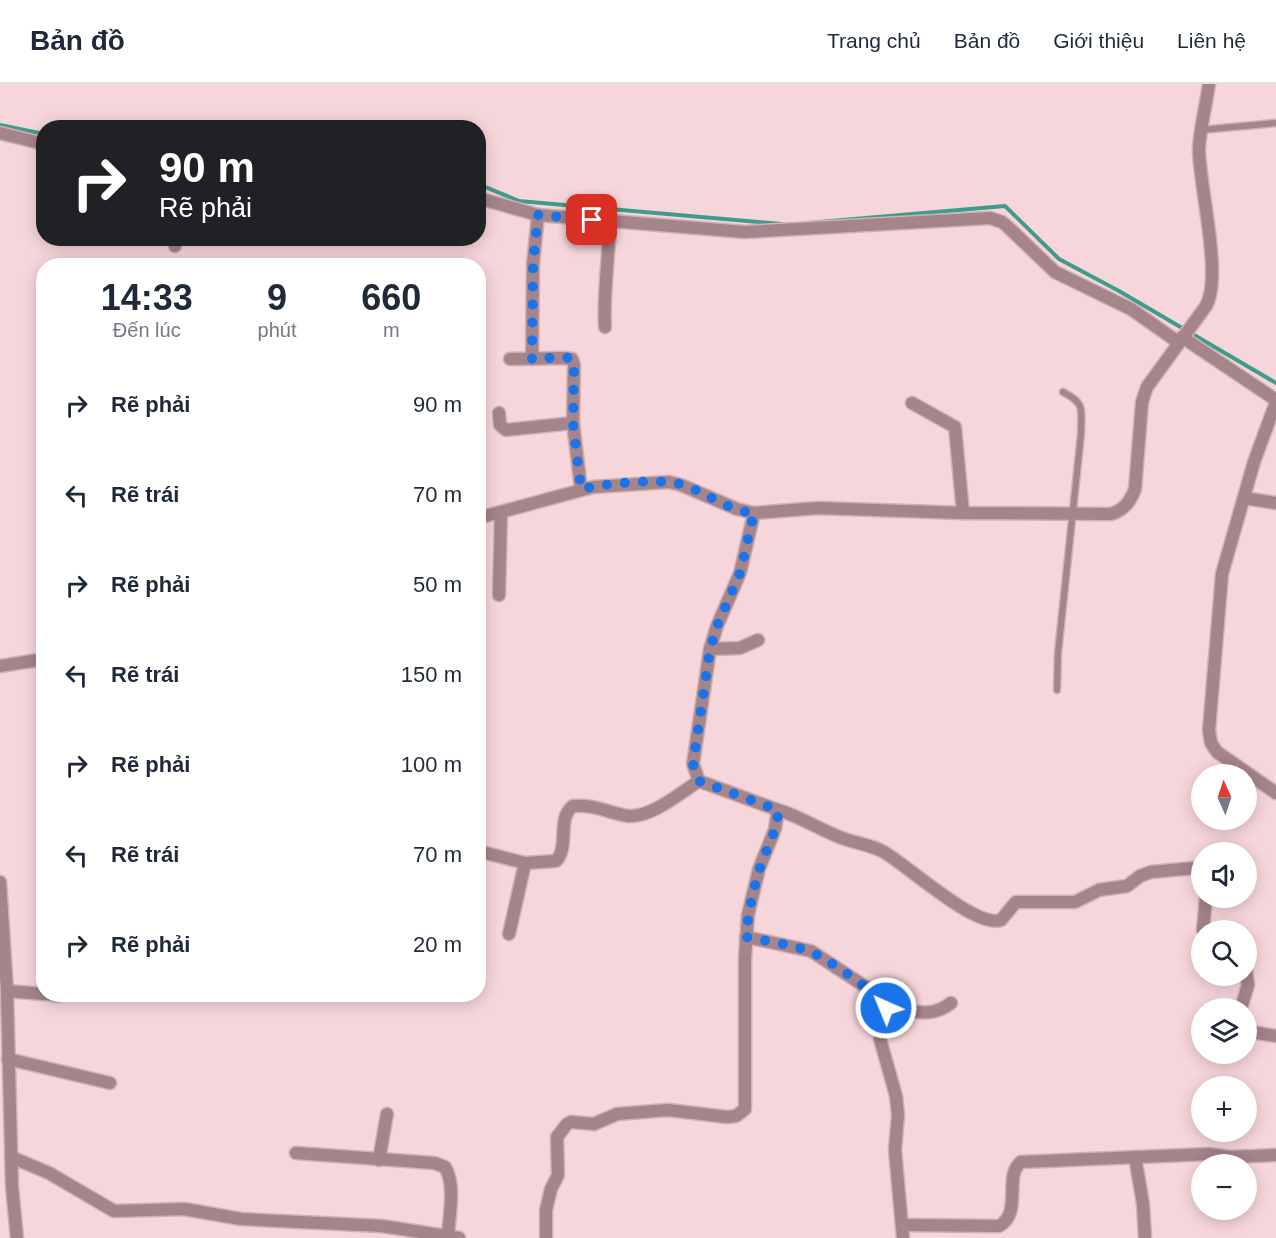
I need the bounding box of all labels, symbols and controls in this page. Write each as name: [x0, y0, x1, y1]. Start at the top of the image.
text: Bản đồ: [30, 25, 125, 56]
text: Trang chủ: [827, 29, 921, 52]
text: Bản đồ: [954, 29, 1020, 52]
text: Giới thiệu: [1053, 29, 1144, 52]
text: Liên hệ: [1177, 29, 1246, 52]
icon: right: [60, 144, 138, 222]
text: 90 m: [159, 144, 255, 191]
text: Rẽ phải: [159, 193, 252, 223]
pin: [566, 194, 617, 245]
icon: arrive: [575, 203, 608, 236]
text: 14:33: [101, 277, 193, 318]
text: 9: [267, 277, 287, 318]
text: 660: [361, 277, 421, 318]
text: Đến lúc: [113, 319, 181, 341]
text: phút: [258, 319, 296, 341]
text: m: [383, 319, 400, 341]
icon: right: [60, 389, 93, 422]
text: Rẽ phải: [111, 392, 190, 417]
text: 90 m: [413, 392, 462, 417]
icon: left: [60, 479, 93, 512]
text: Rẽ trái: [111, 482, 179, 507]
text: 70 m: [413, 482, 462, 507]
icon: right: [60, 569, 93, 602]
text: Rẽ phải: [111, 572, 190, 597]
text: 50 m: [413, 572, 462, 597]
icon: left: [60, 659, 93, 692]
text: Rẽ trái: [111, 662, 179, 687]
text: 150 m: [401, 662, 462, 687]
icon: right: [60, 749, 93, 782]
text: Rẽ phải: [111, 752, 190, 777]
text: 100 m: [401, 752, 462, 777]
north arrow: [1191, 764, 1257, 830]
map controls: [1191, 764, 1257, 1220]
icon: left: [60, 839, 93, 872]
text: Rẽ trái: [111, 842, 179, 867]
text: 70 m: [413, 842, 462, 867]
button: sound: [1191, 842, 1257, 908]
button: search: [1191, 920, 1257, 986]
icon: right: [60, 929, 93, 962]
text: Rẽ phải: [111, 932, 190, 957]
text: 20 m: [413, 932, 462, 957]
position arrow: [854, 976, 918, 1040]
button: layers: [1191, 998, 1257, 1064]
button: +: [1191, 1076, 1257, 1142]
button: −: [1191, 1154, 1257, 1220]

